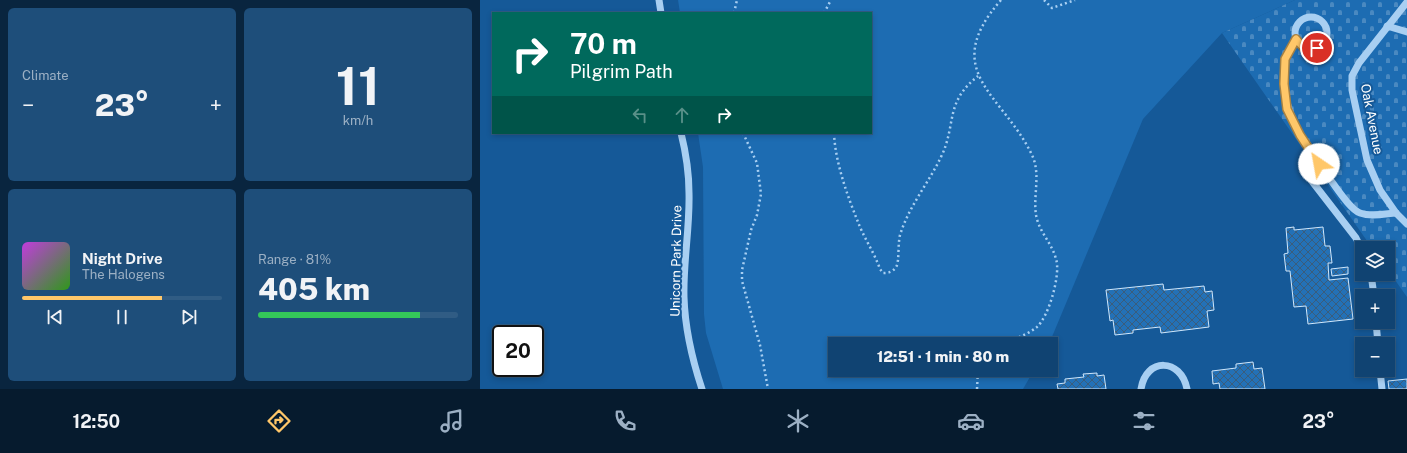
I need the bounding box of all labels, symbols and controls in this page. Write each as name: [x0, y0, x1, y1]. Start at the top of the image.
text: 70 m: [570, 27, 637, 60]
icon: right: [504, 28, 556, 80]
pin: [1300, 31, 1334, 65]
icon: arrive: [1306, 37, 1328, 59]
text: 11: [336, 56, 380, 117]
text: Pilgrim Path: [570, 61, 673, 82]
text: Climate: [22, 68, 69, 83]
street label: Oak Avenue: [1358, 82, 1386, 156]
text: 23°: [95, 87, 149, 123]
text: −: [22, 92, 34, 118]
text: +: [210, 92, 222, 118]
icon: left: [629, 104, 651, 126]
icon: ahead: [671, 104, 693, 126]
icon: right: [713, 104, 735, 126]
text: km/h: [343, 113, 373, 128]
position arrow: [1298, 143, 1340, 185]
street label: Unicorn Park Drive: [668, 205, 684, 317]
map controls: [1355, 241, 1395, 377]
button: layers: [1355, 241, 1395, 281]
text: Night Drive: [82, 250, 163, 267]
text: Range · 81%: [258, 252, 331, 267]
text: The Halogens: [82, 267, 165, 282]
text: 405 km: [258, 271, 370, 307]
button: +: [1355, 289, 1395, 329]
icon: previous: [44, 306, 66, 328]
icon: pause: [111, 306, 133, 328]
icon: next: [178, 306, 200, 328]
speed limit sign: 20: [492, 325, 544, 377]
button: −: [1355, 337, 1395, 377]
text: 12:51 · 1 min · 80 m: [877, 348, 1009, 365]
icon: directions: [265, 407, 293, 435]
icon: music: [438, 407, 466, 435]
icon: phone: [611, 407, 639, 435]
icon: climate: [784, 407, 812, 435]
icon: car: [957, 407, 985, 435]
icon: filters: [1130, 407, 1158, 435]
text: 12:50: [72, 411, 120, 432]
text: 23°: [1303, 411, 1334, 432]

